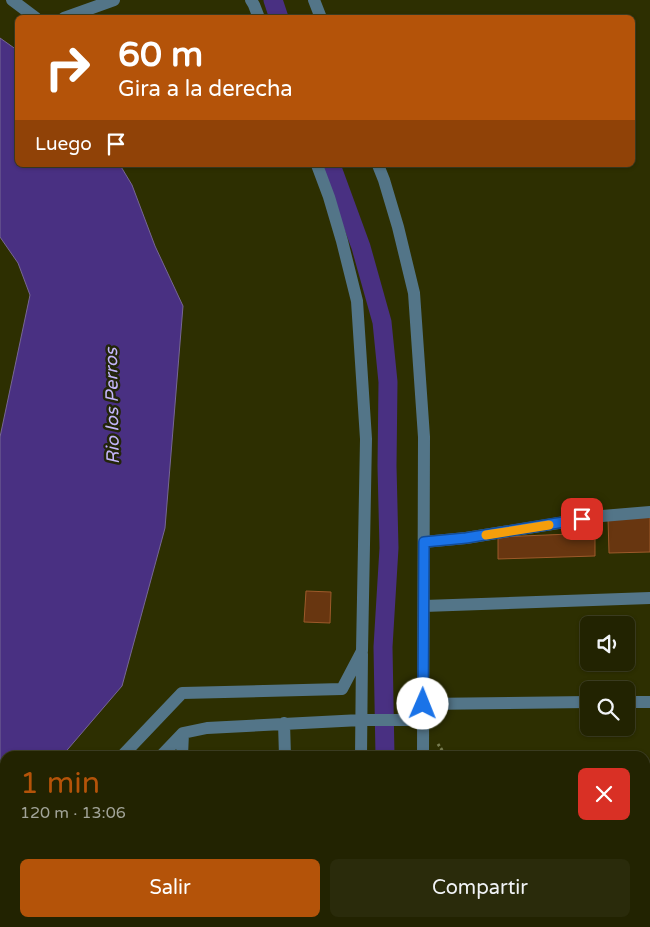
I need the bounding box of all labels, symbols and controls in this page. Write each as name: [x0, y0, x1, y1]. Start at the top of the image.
text: 60 m: [118, 34, 203, 76]
icon: right: [35, 35, 100, 100]
text: Gira a la derecha: [118, 76, 293, 102]
icon: arrive: [102, 130, 130, 158]
text: Luego: [35, 133, 92, 155]
water label: Rio los Perros: [100, 346, 124, 465]
pin: [561, 498, 603, 540]
icon: arrive: [568, 505, 596, 533]
map controls: [580, 616, 635, 736]
button: sound: [580, 616, 635, 671]
position arrow: [396, 677, 448, 729]
button: search: [580, 681, 635, 736]
text: 1 min: [20, 765, 100, 802]
button: close: [578, 768, 630, 820]
text: 120 m · 13:06: [20, 803, 126, 823]
button: Salir: [20, 859, 320, 917]
button: Compartir: [330, 859, 630, 917]

